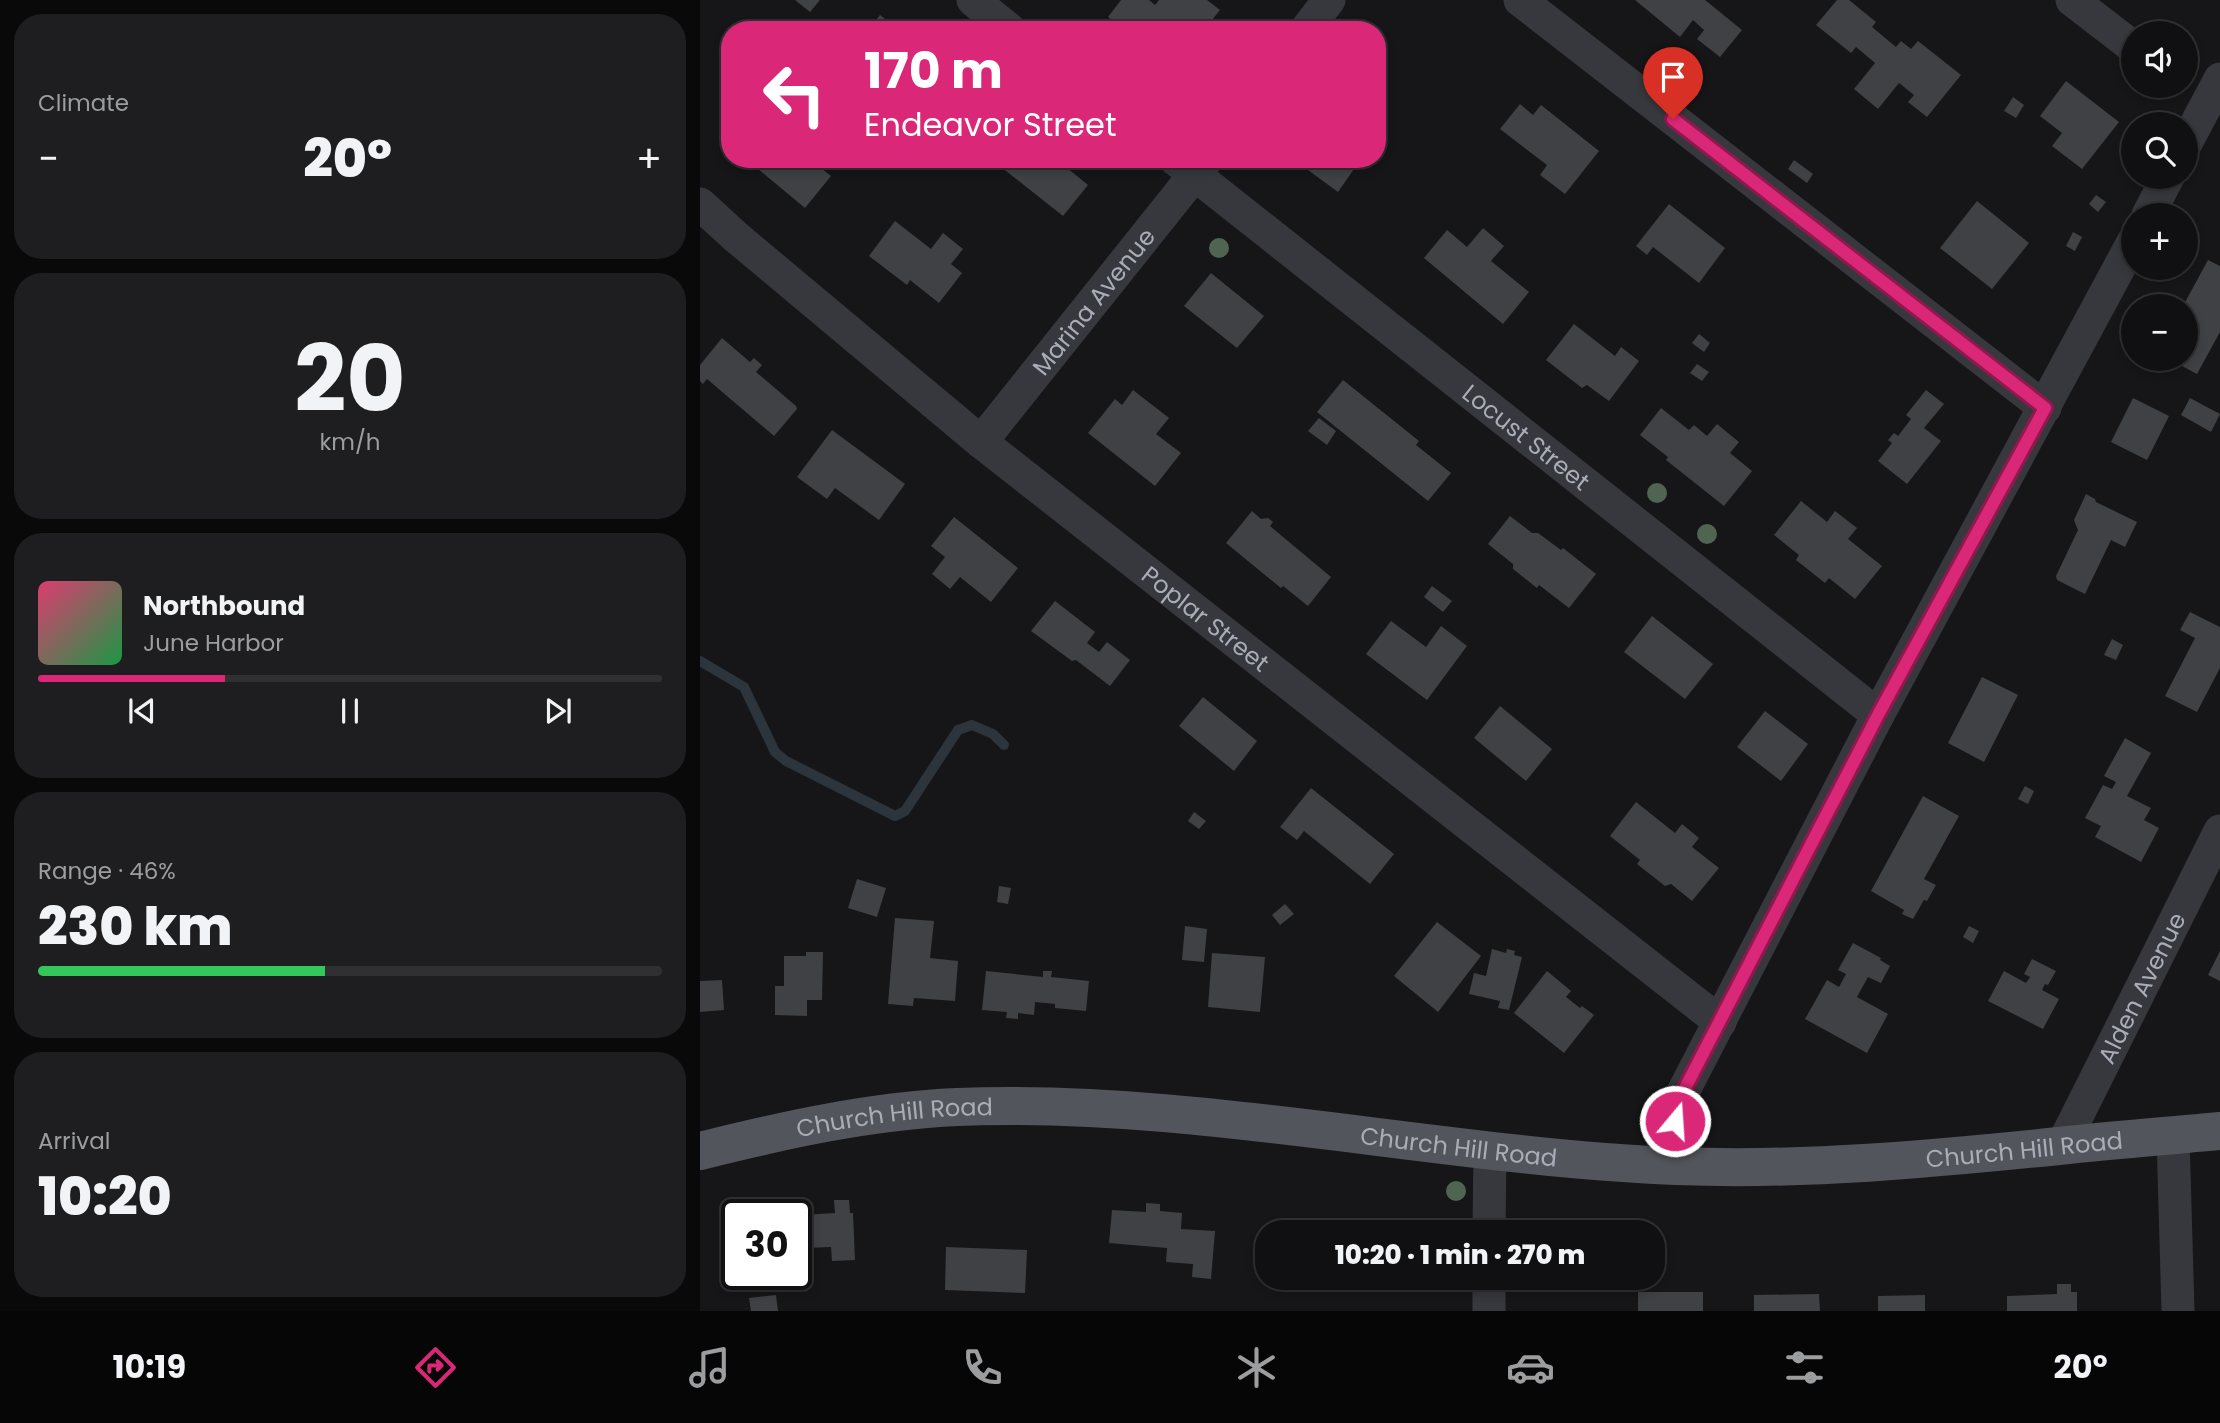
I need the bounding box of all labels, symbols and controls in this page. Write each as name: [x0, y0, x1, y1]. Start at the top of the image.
map controls: [2121, 21, 2198, 371]
button: sound: [2121, 21, 2198, 98]
text: 170 m: [864, 37, 1003, 105]
pin: [1643, 47, 1703, 119]
icon: left: [749, 49, 840, 140]
icon: arrive: [1654, 58, 1692, 96]
text: Climate: [38, 87, 129, 119]
text: Endeavor Street: [864, 102, 1117, 147]
button: search: [2121, 112, 2198, 189]
text: 20°: [303, 122, 392, 195]
text: −: [38, 132, 59, 185]
text: +: [636, 132, 662, 185]
button: +: [2121, 203, 2198, 280]
street label: Marina Avenue: [1024, 221, 1162, 382]
button: −: [2121, 294, 2198, 371]
text: 20: [294, 315, 406, 443]
street label: Locust Street: [1456, 376, 1597, 498]
text: km/h: [319, 426, 381, 458]
street label: Poplar Street: [1135, 558, 1276, 679]
text: Northbound: [143, 588, 305, 624]
text: June Harbor: [143, 627, 284, 659]
icon: previous: [123, 692, 161, 730]
icon: pause: [331, 692, 369, 730]
icon: next: [539, 692, 577, 730]
text: Range · 46%: [38, 855, 176, 887]
text: 230 km: [38, 890, 233, 963]
street label: Alden Avenue: [2090, 907, 2193, 1069]
position arrow: [1638, 1084, 1712, 1158]
street label: Church Hill Road: [793, 1090, 993, 1145]
street label: Church Hill Road: [1358, 1118, 1559, 1174]
street label: Church Hill Road: [1924, 1123, 2124, 1175]
text: Arrival: [38, 1125, 110, 1157]
text: 10:20: [38, 1160, 172, 1233]
speed limit sign: 30: [721, 1199, 812, 1290]
text: 10:20 · 1 min · 270 m: [1335, 1237, 1585, 1273]
icon: directions: [411, 1343, 460, 1392]
icon: music: [685, 1343, 734, 1392]
icon: phone: [958, 1343, 1007, 1392]
icon: climate: [1232, 1343, 1281, 1392]
icon: car: [1506, 1343, 1555, 1392]
icon: filters: [1780, 1343, 1829, 1392]
text: 10:19: [112, 1344, 186, 1389]
text: 20°: [2054, 1344, 2108, 1389]

